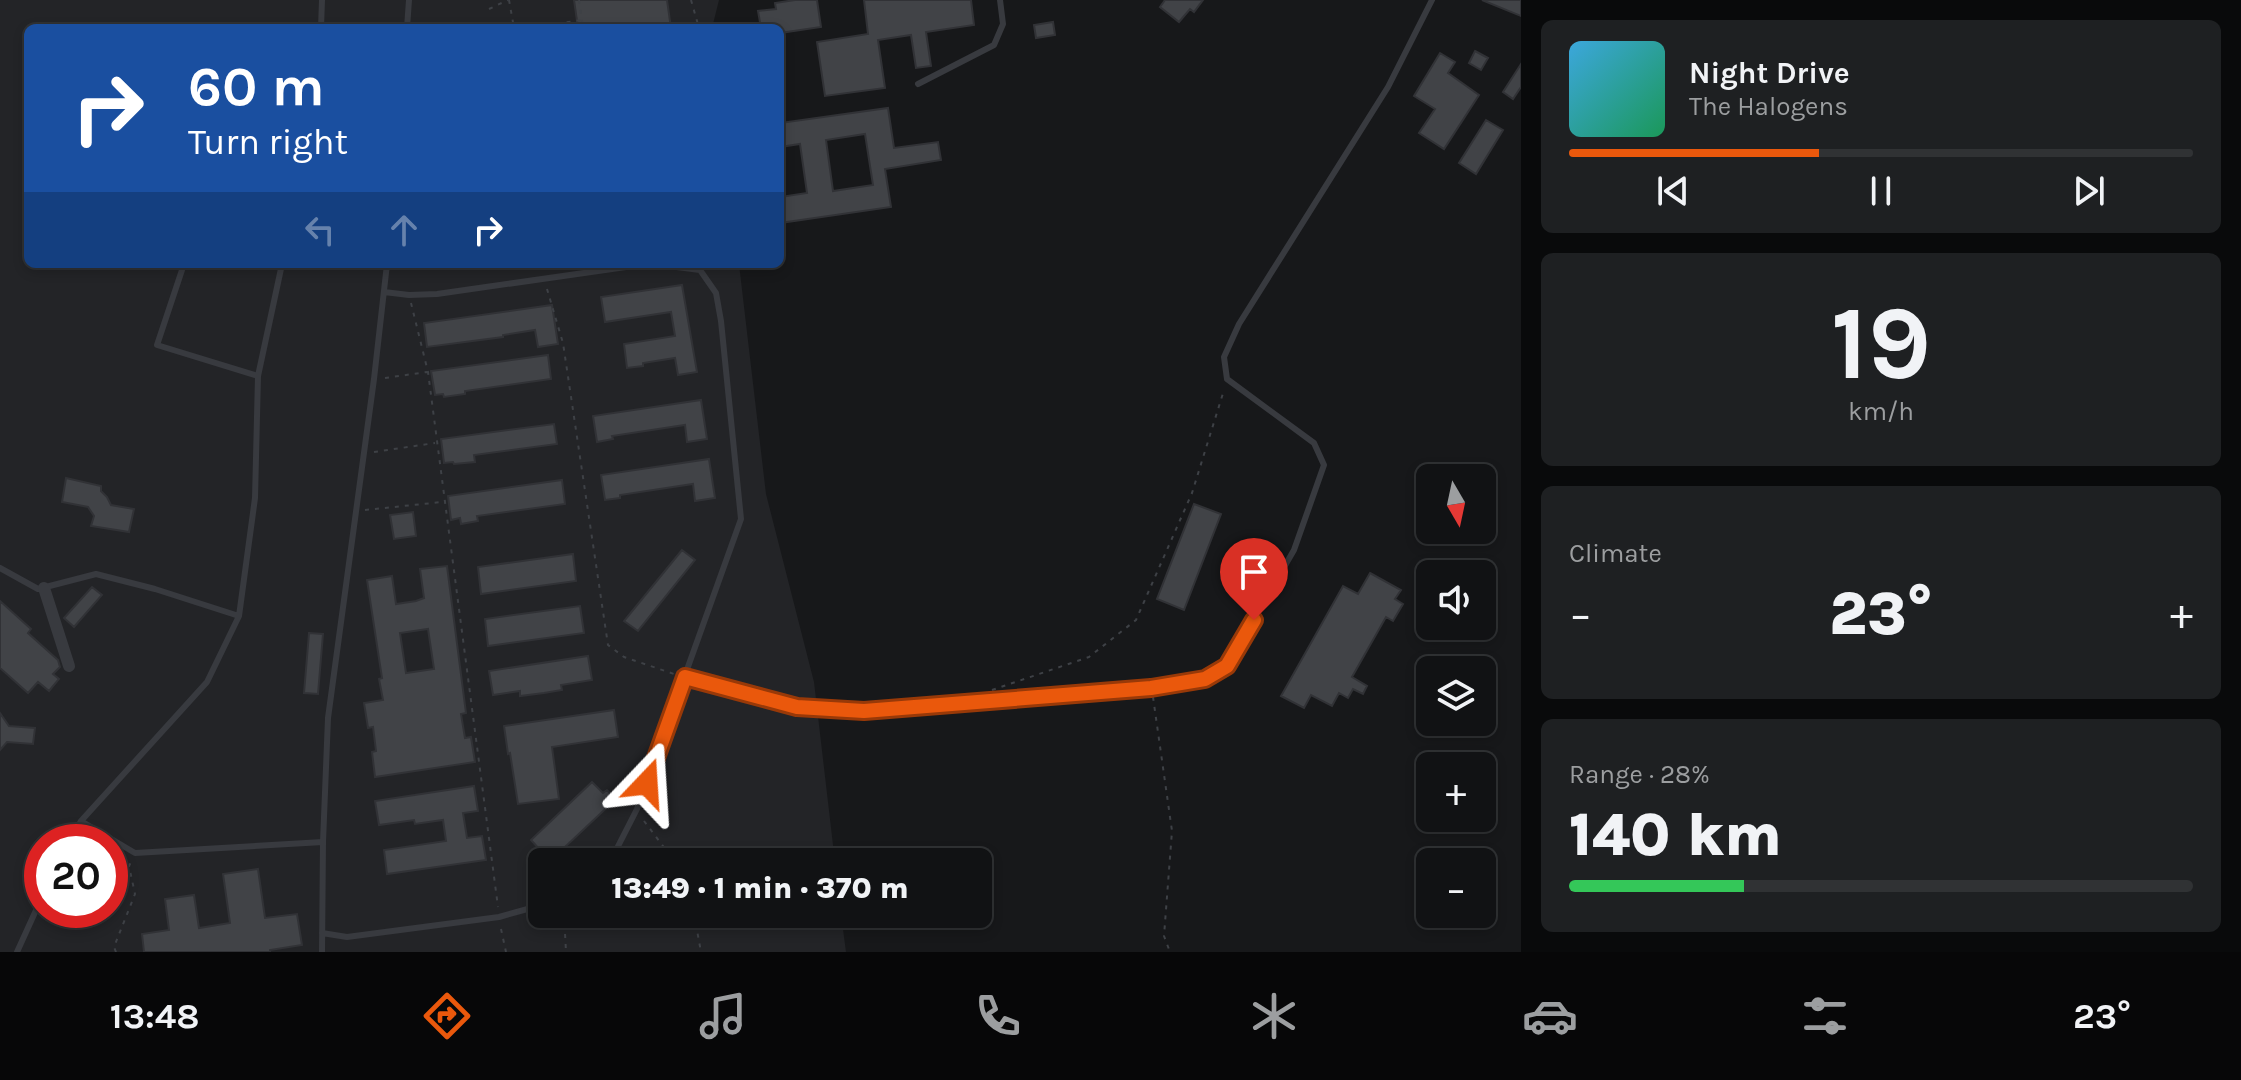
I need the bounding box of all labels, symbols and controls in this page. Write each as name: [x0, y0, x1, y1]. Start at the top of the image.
text: 60 m: [188, 54, 325, 119]
text: Night Drive: [1689, 55, 1850, 91]
icon: right: [56, 56, 160, 160]
text: The Halogens: [1689, 91, 1848, 122]
text: Turn right: [188, 121, 348, 163]
icon: previous: [1651, 169, 1695, 213]
icon: pause: [1859, 169, 1903, 213]
icon: next: [2067, 169, 2111, 213]
icon: left: [298, 208, 342, 252]
icon: ahead: [382, 208, 426, 252]
icon: right: [466, 208, 510, 252]
text: 19: [1831, 283, 1931, 404]
text: km/h: [1848, 396, 1914, 427]
north arrow: [1416, 464, 1496, 544]
map controls: [1416, 464, 1496, 928]
pin: [1220, 538, 1288, 620]
text: Climate: [1569, 538, 1662, 569]
icon: arrive: [1232, 550, 1276, 594]
button: sound: [1416, 560, 1496, 640]
text: 23°: [1829, 579, 1933, 649]
text: −: [1569, 589, 1592, 640]
text: +: [2170, 589, 2193, 640]
button: layers: [1416, 656, 1496, 736]
position arrow: [605, 741, 689, 825]
button: +: [1416, 752, 1496, 832]
text: Range · 28%: [1569, 759, 1710, 790]
text: 140 km: [1569, 800, 1782, 870]
speed limit sign: 20: [24, 824, 128, 928]
button: −: [1416, 848, 1496, 928]
text: 13:49 · 1 min · 370 m: [611, 870, 909, 906]
icon: directions: [419, 988, 475, 1044]
icon: music: [695, 988, 751, 1044]
icon: phone: [970, 988, 1026, 1044]
icon: climate: [1246, 988, 1302, 1044]
icon: car: [1522, 988, 1578, 1044]
icon: filters: [1797, 988, 1853, 1044]
text: 13:48: [110, 995, 199, 1037]
text: 23°: [2073, 995, 2131, 1037]

